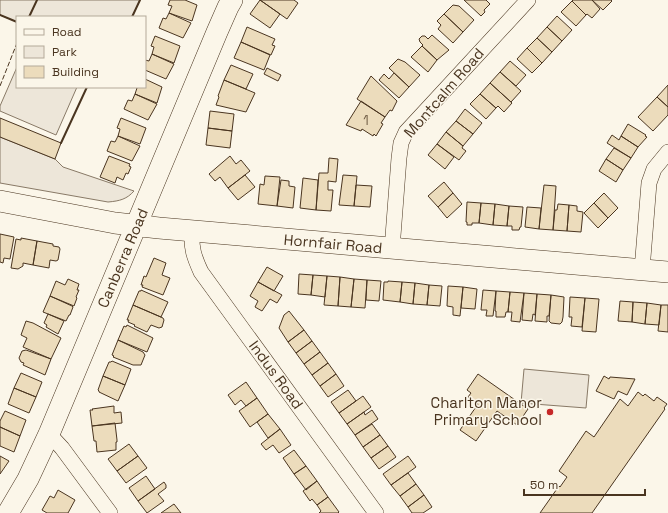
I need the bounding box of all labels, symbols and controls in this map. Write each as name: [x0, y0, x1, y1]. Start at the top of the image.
legend: [16, 16, 146, 88]
text: Road: [52, 24, 81, 40]
text: Park: [52, 44, 77, 60]
street label: Montcalm Road: [399, 44, 488, 141]
text: Building: [52, 64, 99, 80]
house number: 1: [363, 112, 369, 129]
street label: Canberra Road: [93, 205, 152, 310]
street label: Hornfair Road: [283, 230, 383, 257]
street label: Indus Road: [245, 337, 308, 413]
place label: Charlton Manor Primary School: [431, 393, 542, 429]
marker: Charlton Manor Primary School: [545, 407, 555, 417]
scale bar: [524, 471, 645, 497]
text: 50 m: [530, 477, 558, 493]

